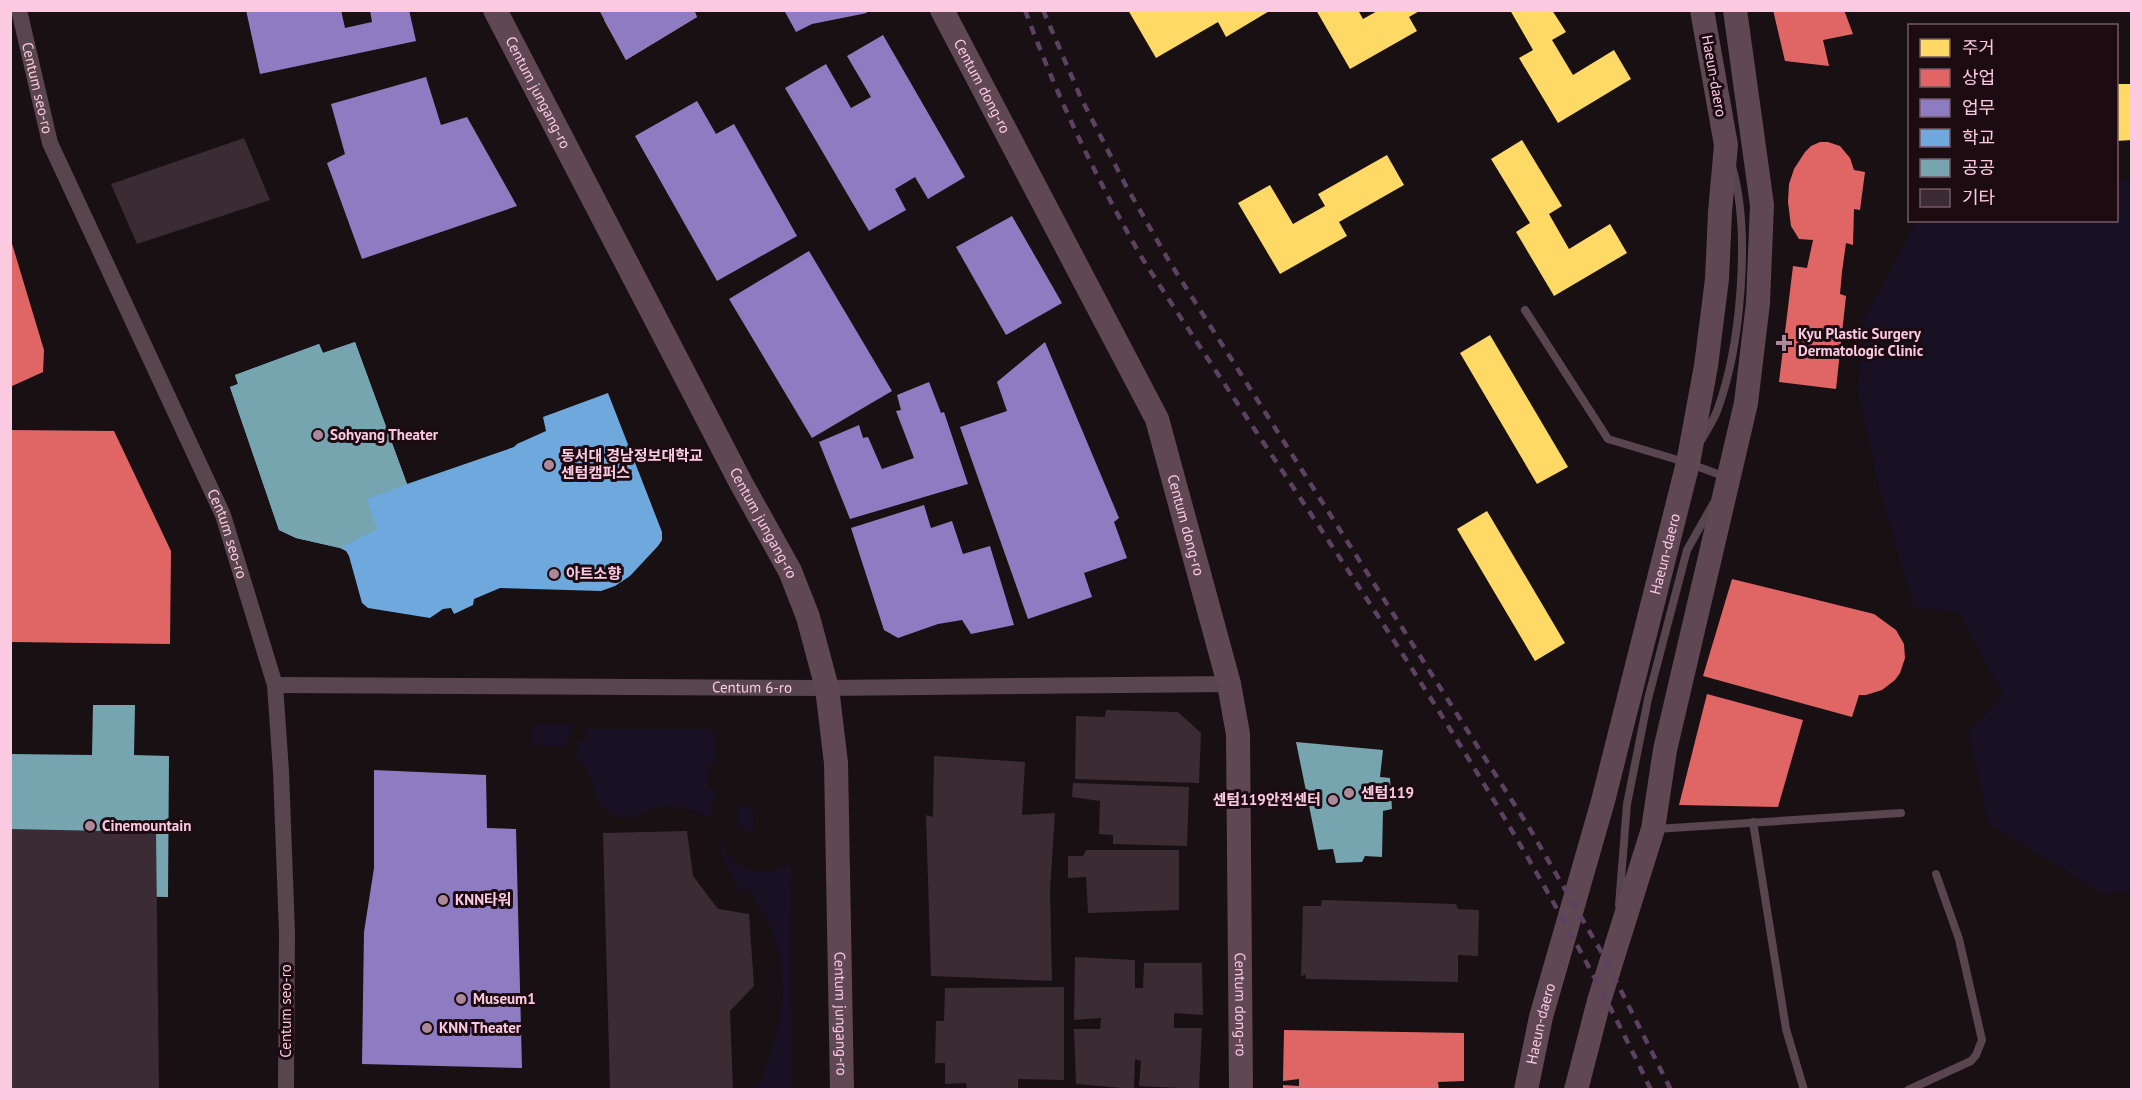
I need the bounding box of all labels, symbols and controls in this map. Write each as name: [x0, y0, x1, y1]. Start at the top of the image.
legend: [1908, 24, 2118, 222]
street label: Centum jungang-ro: [501, 33, 575, 152]
street label: Haeun-daero: [1698, 33, 1731, 118]
street label: Centum dong-ro: [950, 35, 1015, 136]
text: 주거: [1962, 36, 1995, 59]
street label: Centum seo-ro: [18, 40, 58, 136]
text: 상업: [1962, 66, 1995, 89]
text: 업무: [1962, 96, 1995, 119]
text: 학교: [1962, 126, 1995, 149]
text: 공공: [1962, 156, 1995, 179]
text: 기타: [1962, 186, 1996, 209]
place label: Kyu Plastic Surgery Dermatologic Clinic: [1798, 324, 1924, 360]
marker: Kyu Plastic Surgery Dermatologic Clinic: [1775, 334, 1793, 352]
place label: Sohyang Theater: [330, 425, 439, 444]
marker: Sohyang Theater: [311, 428, 325, 442]
place label: 동서대 경남정보대학교 센텀캠퍼스: [561, 446, 703, 482]
marker: 동서대 경남정보대학교 센텀캠퍼스: [542, 458, 556, 472]
street label: Centum jungang-ro: [726, 464, 802, 581]
street label: Centum dong-ro: [1163, 472, 1209, 578]
street label: Centum seo-ro: [203, 486, 252, 581]
street label: Haeun-daero: [1645, 511, 1684, 596]
place label: 아트소향: [566, 564, 621, 583]
marker: 아트소향: [547, 567, 561, 581]
street label: Centum 6-ro: [712, 677, 792, 697]
place label: 센텀119: [1361, 783, 1414, 802]
marker: 센텀119: [1342, 786, 1356, 800]
place label: 센텀119안전센터: [1213, 790, 1321, 809]
marker: 센텀119안전센터: [1326, 793, 1340, 807]
place label: Cinemountain: [102, 816, 191, 835]
marker: Cinemountain: [83, 819, 97, 833]
place label: KNN타워: [455, 890, 512, 909]
marker: KNN타워: [436, 893, 450, 907]
street label: Centum jungang-ro: [830, 951, 852, 1076]
street label: Centum dong-ro: [1231, 952, 1251, 1057]
street label: Centum seo-ro: [276, 964, 295, 1058]
street label: Haeun-daero: [1522, 981, 1559, 1066]
place label: Museum1: [473, 989, 536, 1008]
marker: Museum1: [454, 992, 468, 1006]
place label: KNN Theater: [439, 1018, 522, 1037]
marker: KNN Theater: [420, 1021, 434, 1035]

